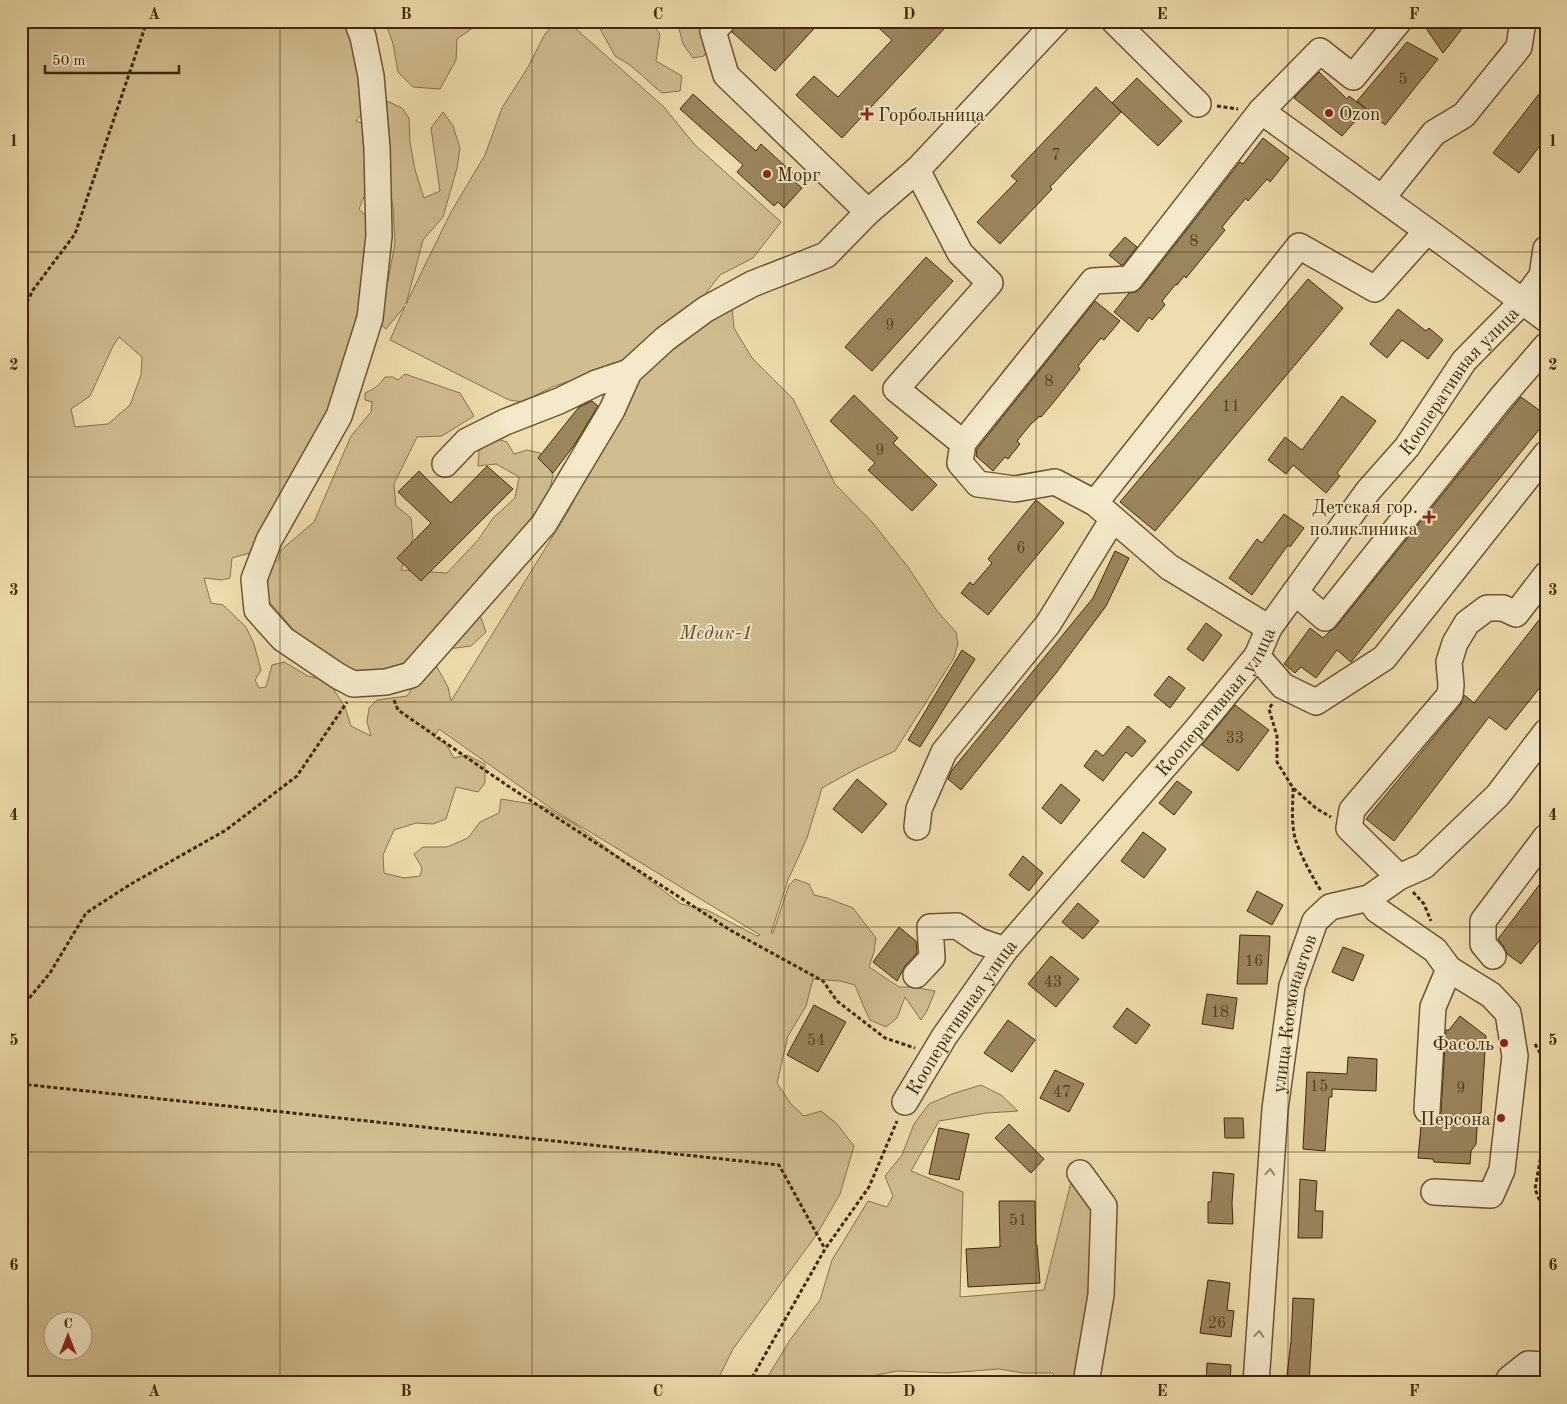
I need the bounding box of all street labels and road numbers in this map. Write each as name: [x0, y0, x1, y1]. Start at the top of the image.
street label: Кооперативная улица: [1397, 304, 1524, 460]
street label: Кооперативная улица: [1153, 625, 1280, 781]
street label: улица Космонавтов: [1270, 932, 1321, 1095]
street label: Кооперативная улица: [904, 936, 1022, 1099]

